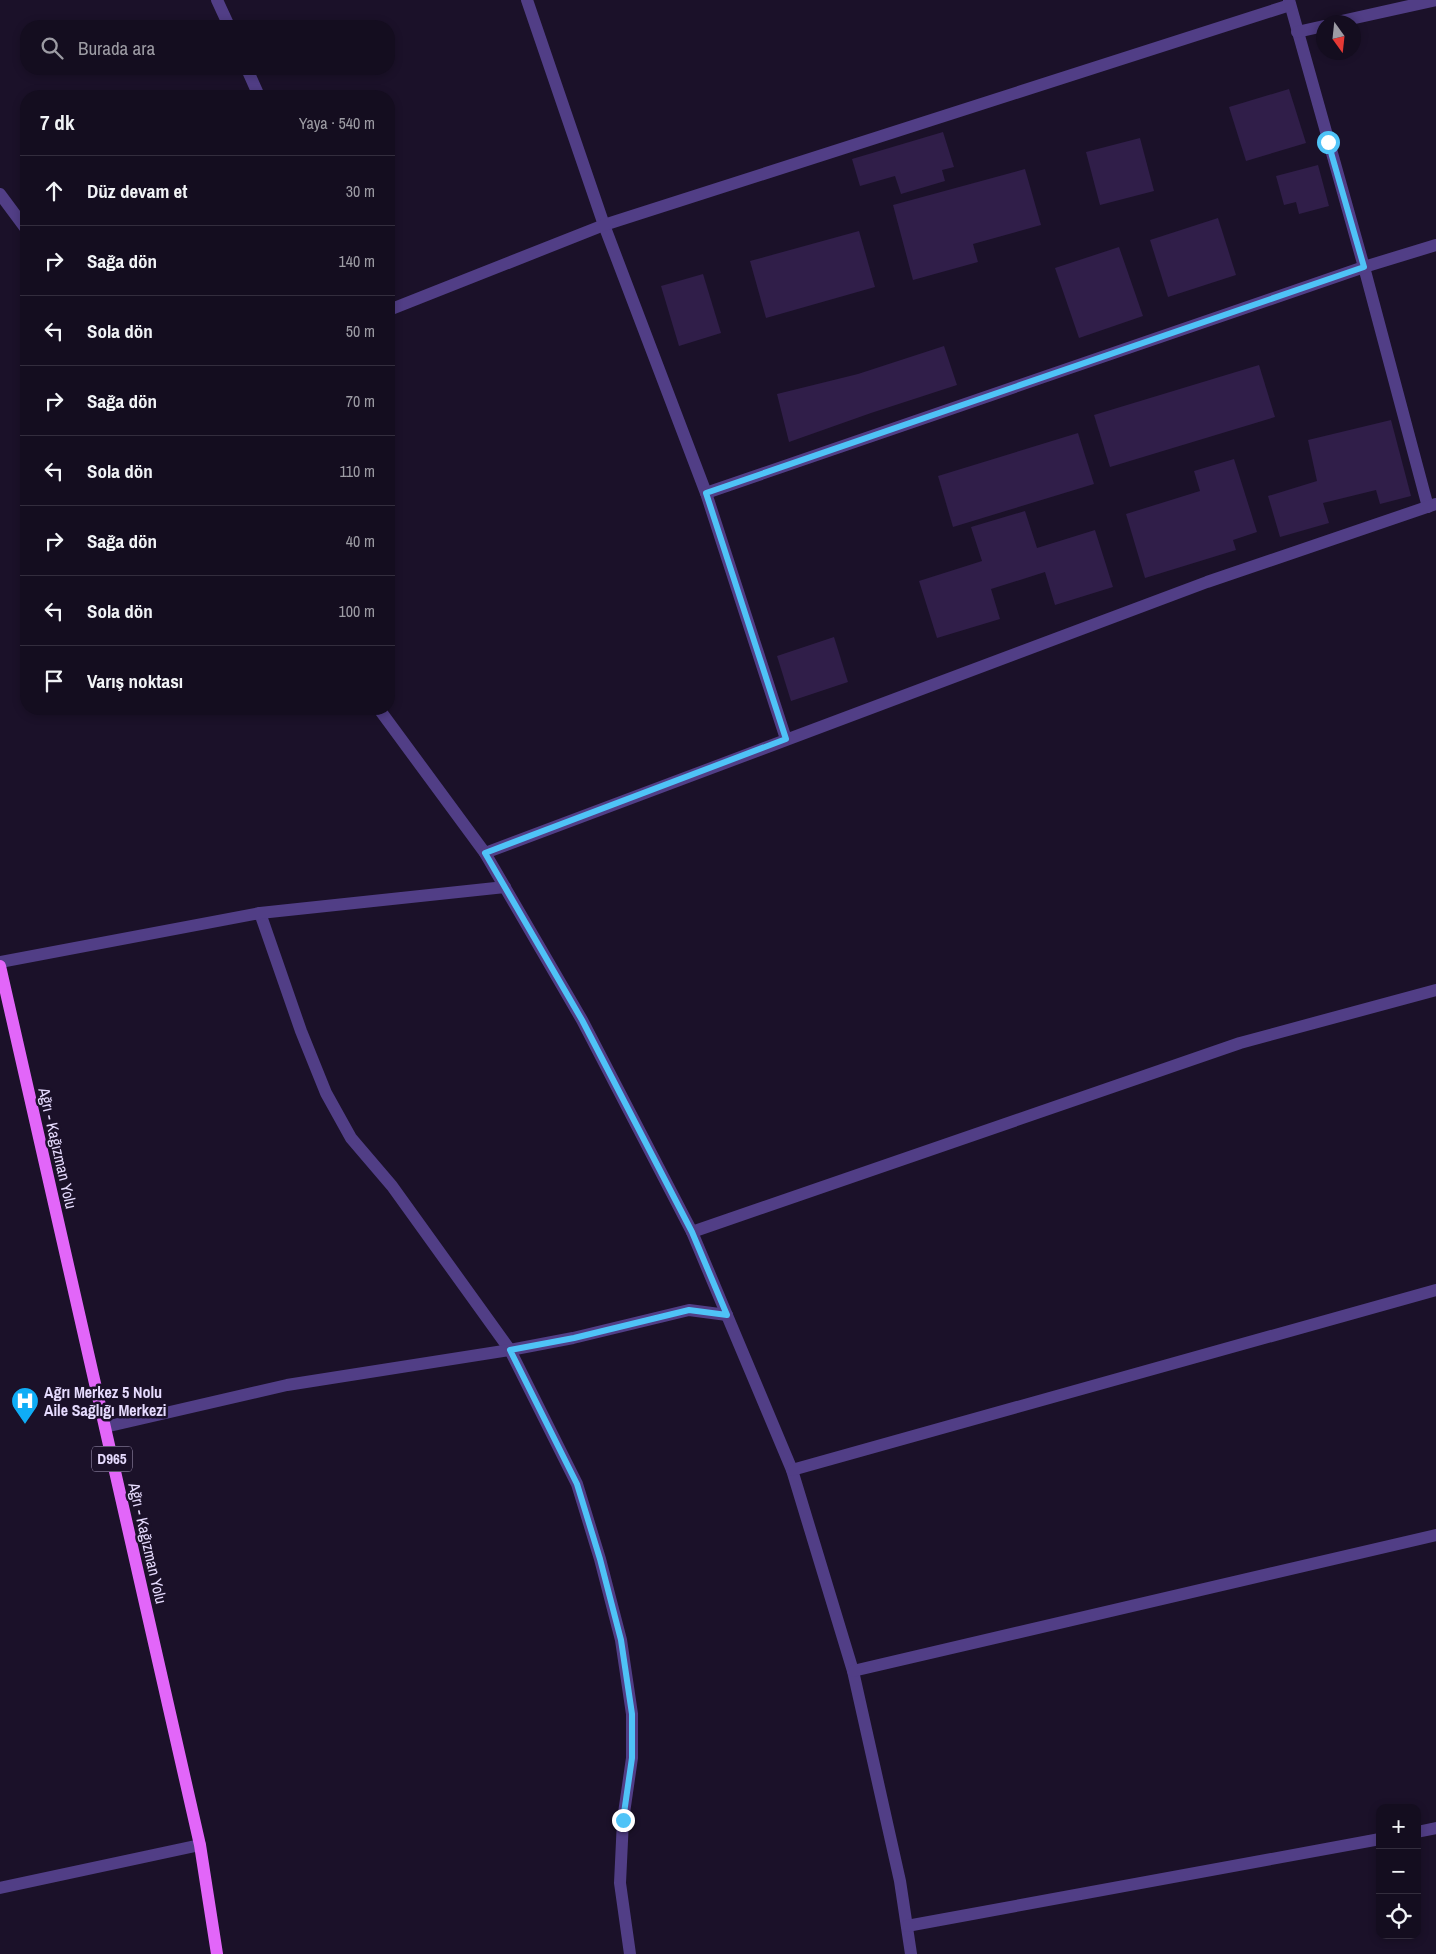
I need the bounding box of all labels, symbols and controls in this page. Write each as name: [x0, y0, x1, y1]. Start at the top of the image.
north arrow: [1316, 15, 1361, 60]
search box: [20, 20, 395, 75]
icon: search: [38, 34, 66, 62]
text: Burada ara: [78, 35, 155, 61]
text: 7 dk: [40, 108, 74, 137]
text: Yaya · 540 m: [299, 112, 375, 134]
route start: [1317, 131, 1340, 154]
icon: ahead: [40, 177, 68, 205]
text: Düz devam et: [87, 178, 187, 204]
text: 30 m: [346, 180, 375, 202]
icon: right: [40, 247, 68, 275]
text: Sağa dön: [87, 248, 157, 274]
text: 140 m: [339, 250, 375, 272]
icon: left: [40, 317, 68, 345]
text: Sola dön: [87, 318, 153, 344]
text: 50 m: [346, 320, 375, 342]
icon: right: [40, 387, 68, 415]
text: Sağa dön: [87, 388, 157, 414]
text: 70 m: [346, 390, 375, 412]
icon: left: [40, 457, 68, 485]
text: Sola dön: [87, 458, 153, 484]
text: 110 m: [339, 460, 375, 482]
icon: right: [40, 527, 68, 555]
text: Sağa dön: [87, 528, 157, 554]
text: 40 m: [346, 530, 375, 552]
icon: left: [40, 597, 68, 625]
text: Sola dön: [87, 598, 153, 624]
text: 100 m: [339, 600, 375, 622]
icon: arrive: [40, 667, 68, 695]
text: Varış noktası: [87, 668, 183, 694]
street label: Ağrı - Kağızman Yolu: [33, 1084, 83, 1211]
place label: Ağrı Merkez 5 Nolu Aile Sağlığı Merkezi: [44, 1381, 167, 1421]
hospital icon: Ağrı Merkez 5 Nolu Aile Sağlığı Merkezi: [10, 1386, 40, 1425]
road number: D965: [92, 1446, 132, 1472]
street label: Ağrı - Kağızman Yolu: [123, 1479, 173, 1606]
map controls: [1376, 1804, 1421, 1939]
button: +: [1376, 1804, 1421, 1849]
route end: [612, 1809, 635, 1832]
button: −: [1376, 1849, 1421, 1894]
button: locate: [1376, 1894, 1421, 1939]

